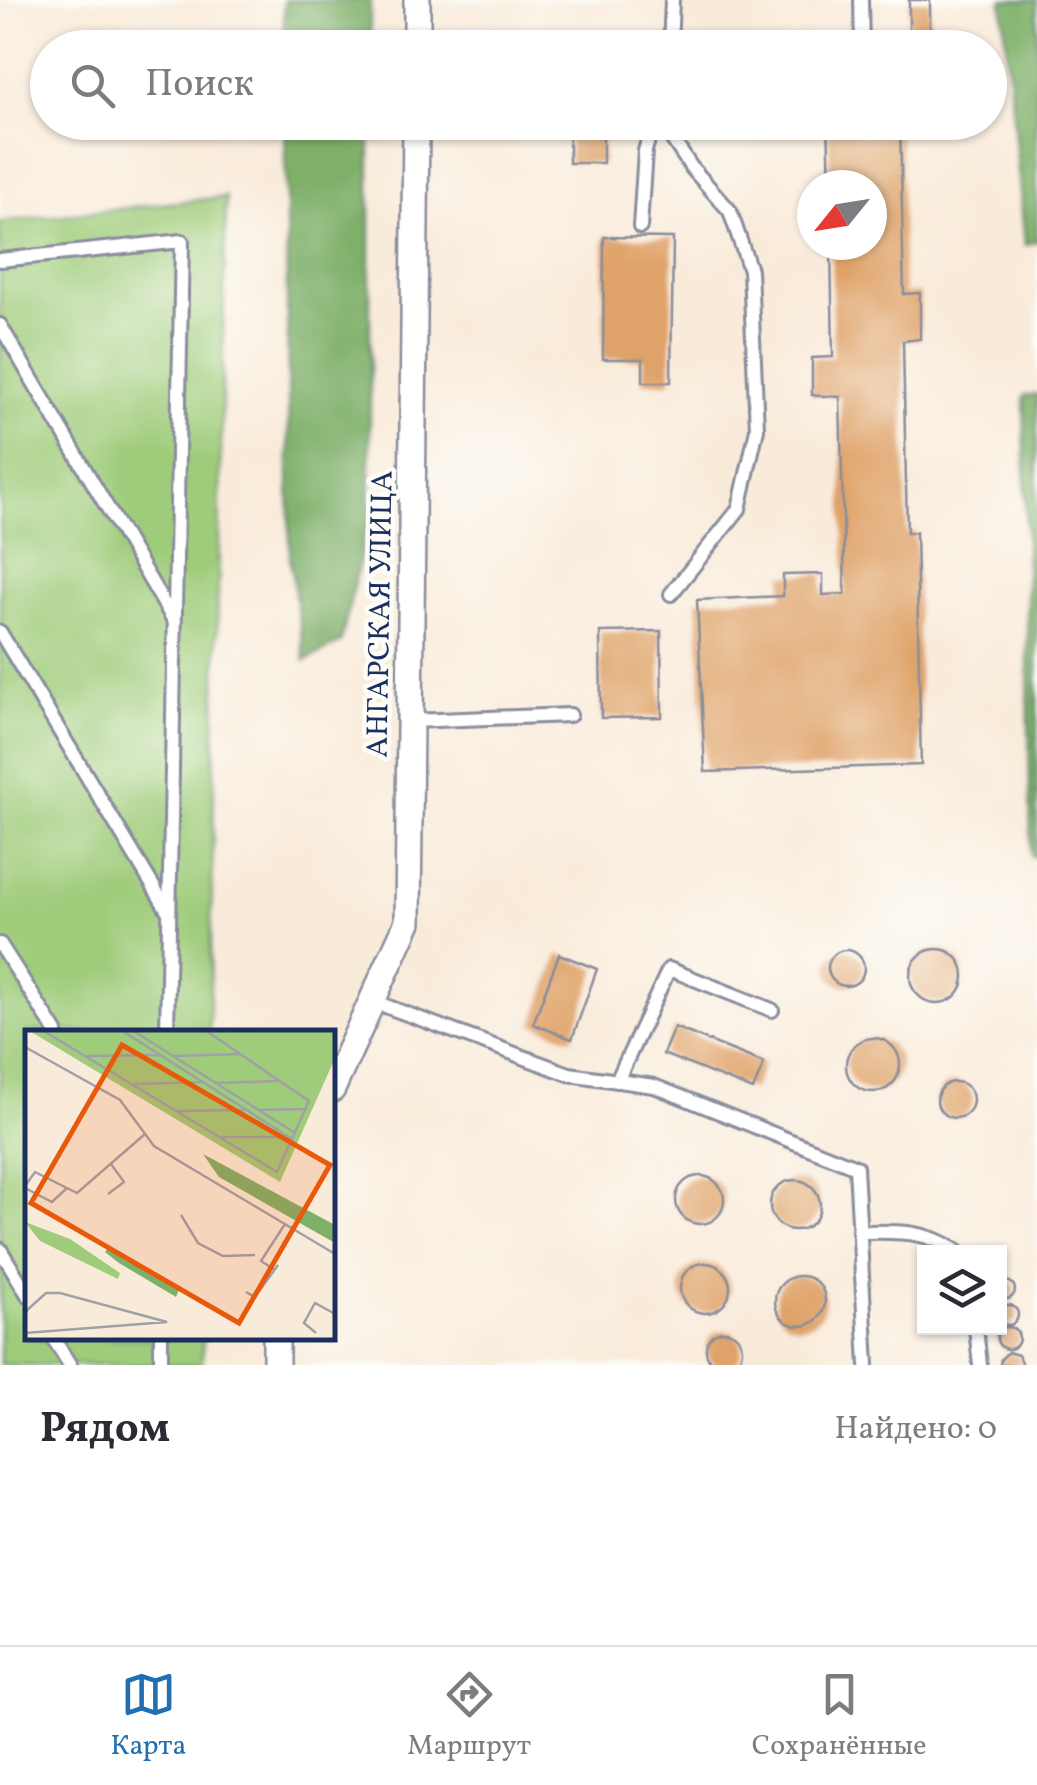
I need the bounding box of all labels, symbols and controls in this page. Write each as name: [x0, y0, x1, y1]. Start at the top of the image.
search box: [30, 30, 1007, 140]
icon: search: [65, 58, 120, 113]
text: Поиск: [145, 59, 254, 112]
north arrow: [797, 170, 887, 260]
street label: АНГАРСКАЯ УЛИЦА: [357, 470, 405, 758]
inset map: [25, 1030, 335, 1340]
map controls: [917, 1245, 1007, 1335]
button: layers: [917, 1245, 1007, 1335]
text: Рядом: [40, 1401, 170, 1460]
text: Найдено: 0: [835, 1408, 997, 1452]
tab: Карта: [110, 1667, 186, 1766]
tab: Маршрут: [407, 1667, 531, 1766]
tab: Сохранённые: [752, 1667, 927, 1766]

